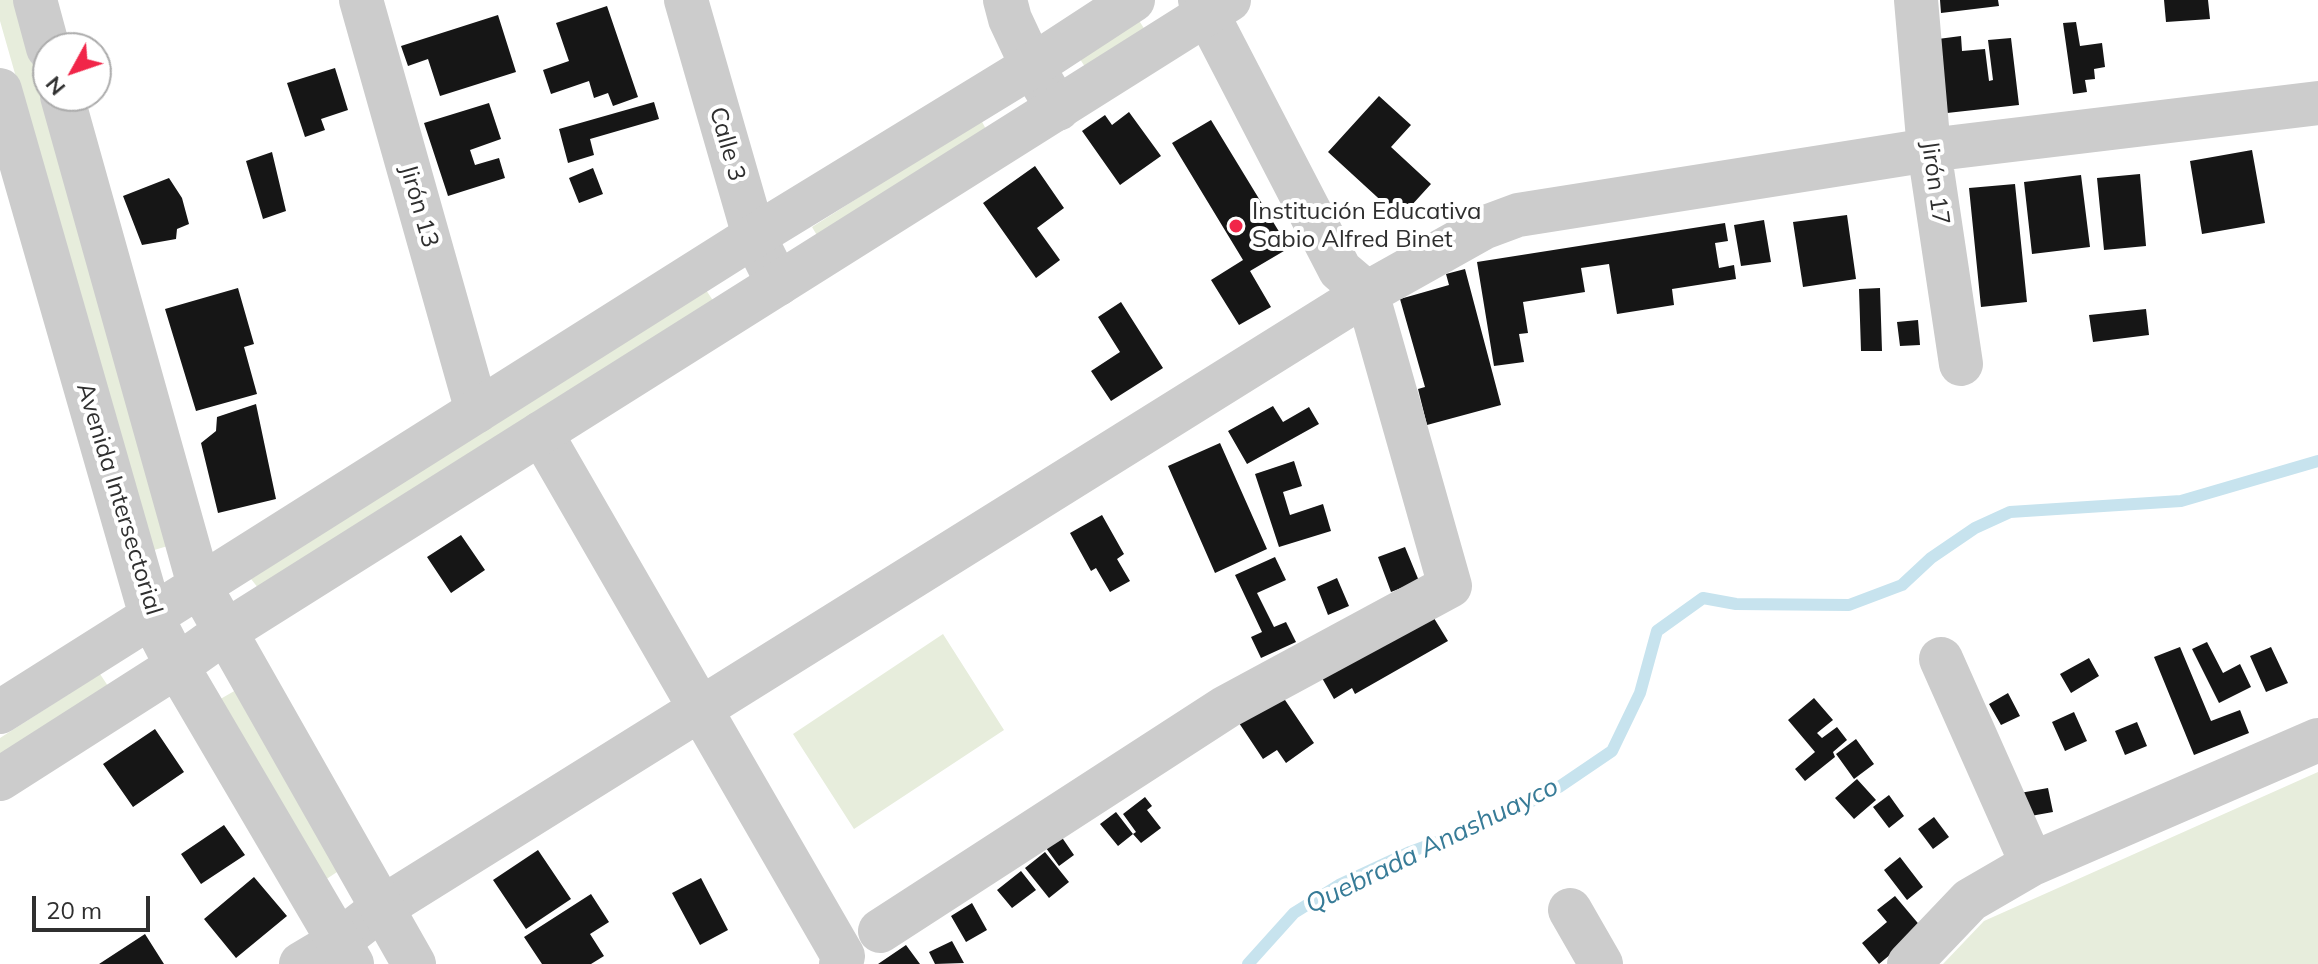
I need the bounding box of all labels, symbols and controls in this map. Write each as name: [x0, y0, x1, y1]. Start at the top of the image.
north arrow: [32, 32, 112, 112]
text: N: [39, 71, 71, 102]
street label: Calle 3: [703, 104, 751, 184]
street label: Jirón 17: [1915, 139, 1955, 227]
street label: Jirón 13: [393, 161, 445, 251]
place label: Institución Educativa Sabio Alfred Binet: [1252, 198, 1482, 254]
marker: Institución Educativa Sabio Alfred Binet: [1227, 217, 1245, 235]
street label: Avenida Intersectorial: [70, 380, 168, 618]
water label: Quebrada Anashuayco: [1301, 771, 1563, 921]
scale bar: [36, 880, 154, 930]
text: 20 m: [46, 895, 102, 925]

